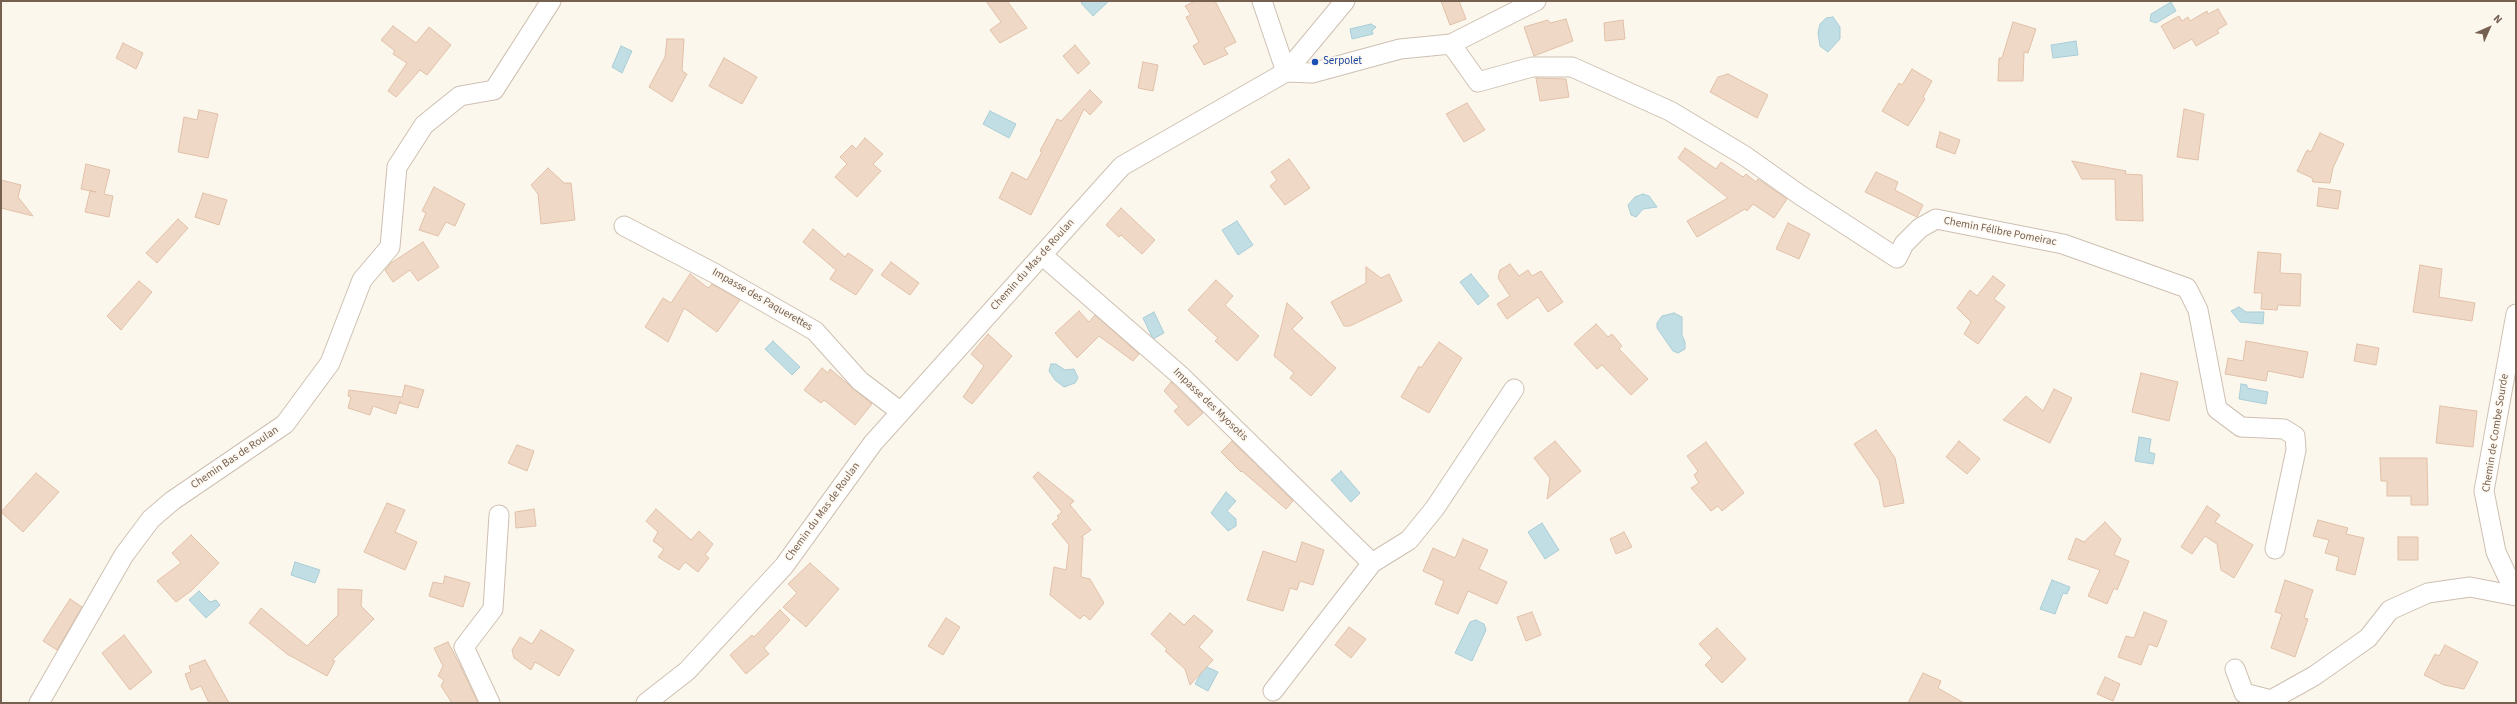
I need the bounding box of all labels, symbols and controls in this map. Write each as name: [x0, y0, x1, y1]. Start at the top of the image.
north arrow: [2469, 8, 2509, 48]
text: N: [2490, 11, 2506, 27]
place label: Serpolet: [1323, 55, 1362, 69]
marker: Serpolet: [1310, 57, 1320, 67]
street label: Chemin Félibre Pomeirac: [1942, 215, 2058, 249]
street label: Chemin du Mas de Roulan: [988, 217, 1078, 313]
street label: Impasse des Paquerettes: [709, 266, 815, 334]
street label: Impasse des Myosotis: [1170, 366, 1250, 444]
street label: Chemin de Combe Sourde: [2480, 373, 2512, 493]
street label: Chemin Bas de Roulan: [189, 424, 281, 492]
street label: Chemin du Mas de Roulan: [783, 460, 863, 564]

